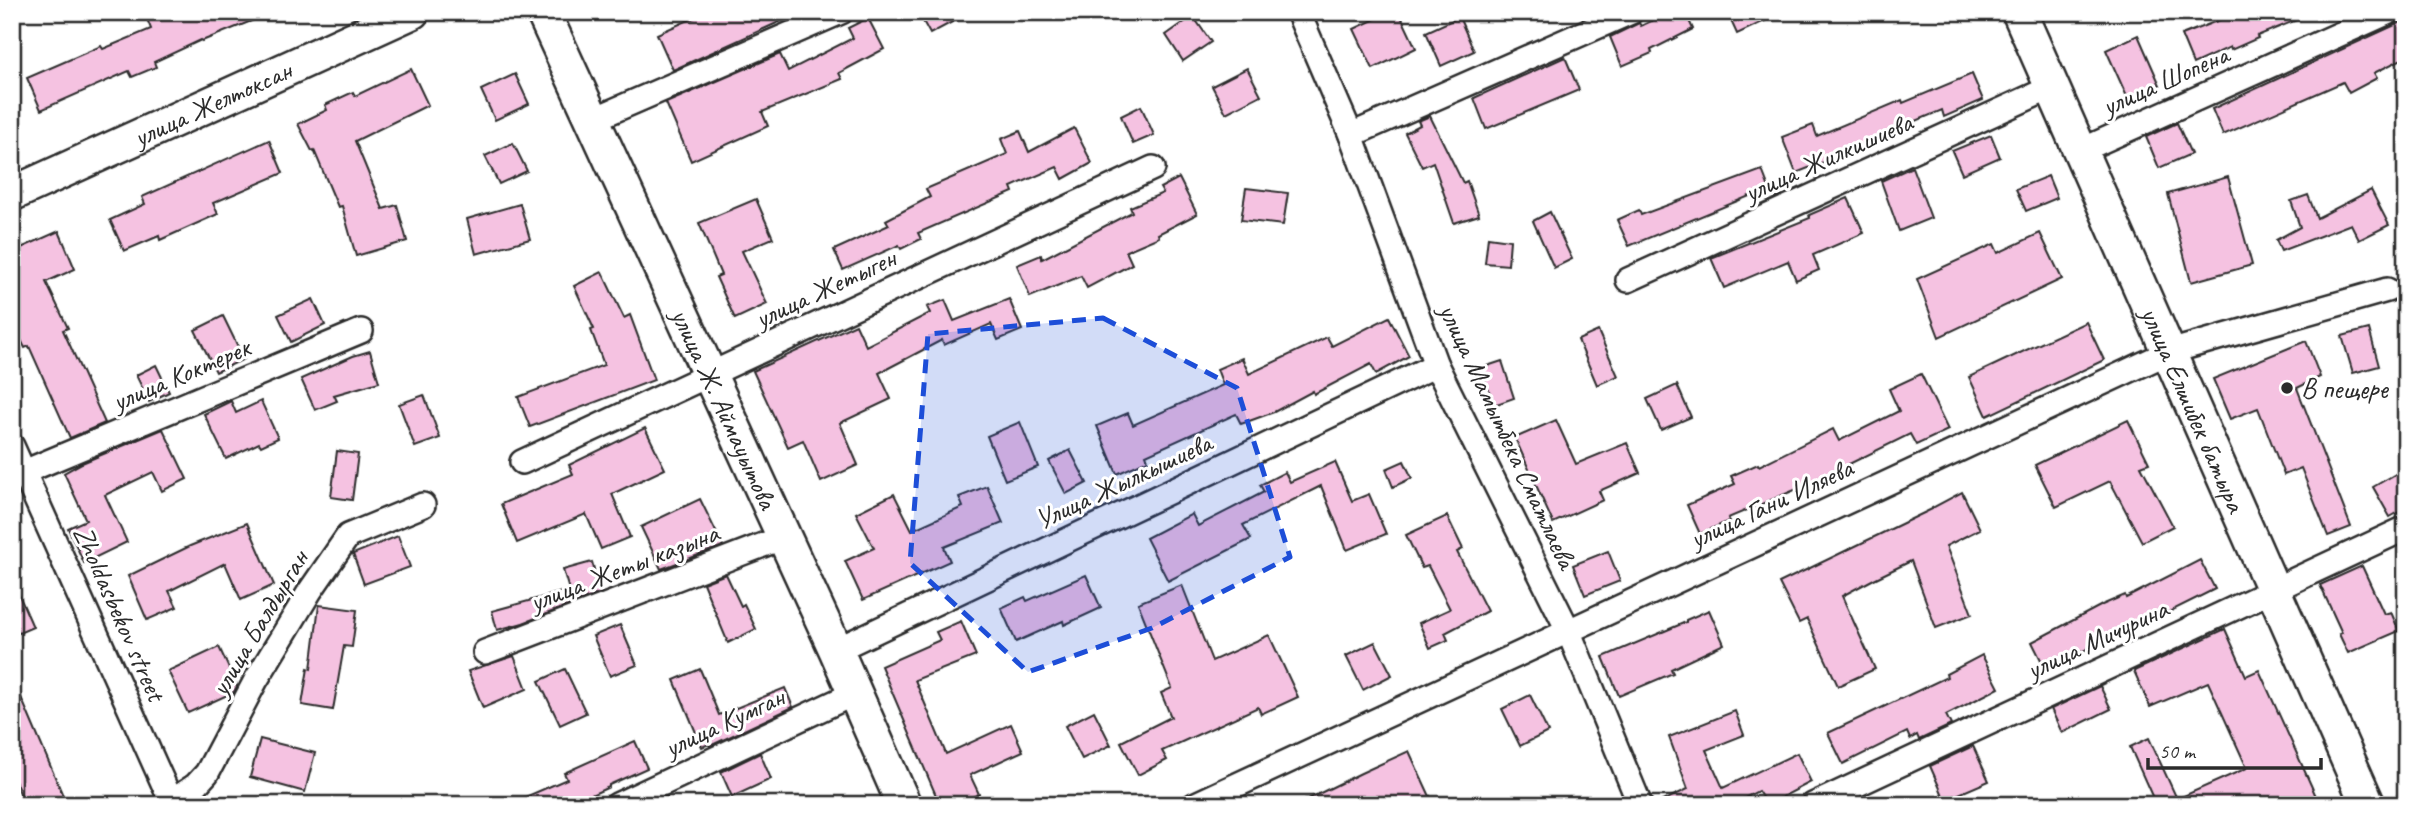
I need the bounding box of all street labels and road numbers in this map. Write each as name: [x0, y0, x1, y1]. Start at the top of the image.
street label: улица Шопена: [2094, 36, 2236, 124]
street label: улица Желтоксан: [126, 51, 298, 155]
street label: улица Жилкишиева: [1737, 104, 1919, 211]
street label: улица Жетыген: [747, 239, 903, 337]
street label: улица Мамытбека Сматлаева: [1430, 296, 1586, 576]
street label: улица Елшибек батыра: [2133, 299, 2255, 519]
street label: улица Ж. Аймауытова: [663, 301, 787, 516]
street label: улица Коктерек: [105, 329, 257, 420]
street label: Улица Жылкышиева: [1029, 424, 1219, 537]
street label: улица Гани Иляева: [1682, 449, 1860, 557]
street label: улица Жеты казына: [523, 514, 725, 620]
street label: Zholdasbekov street: [66, 520, 175, 708]
street label: улица Балдырган: [201, 542, 317, 704]
street label: улица Мичурина: [2019, 590, 2175, 688]
street label: улица Кумган: [657, 678, 791, 766]

